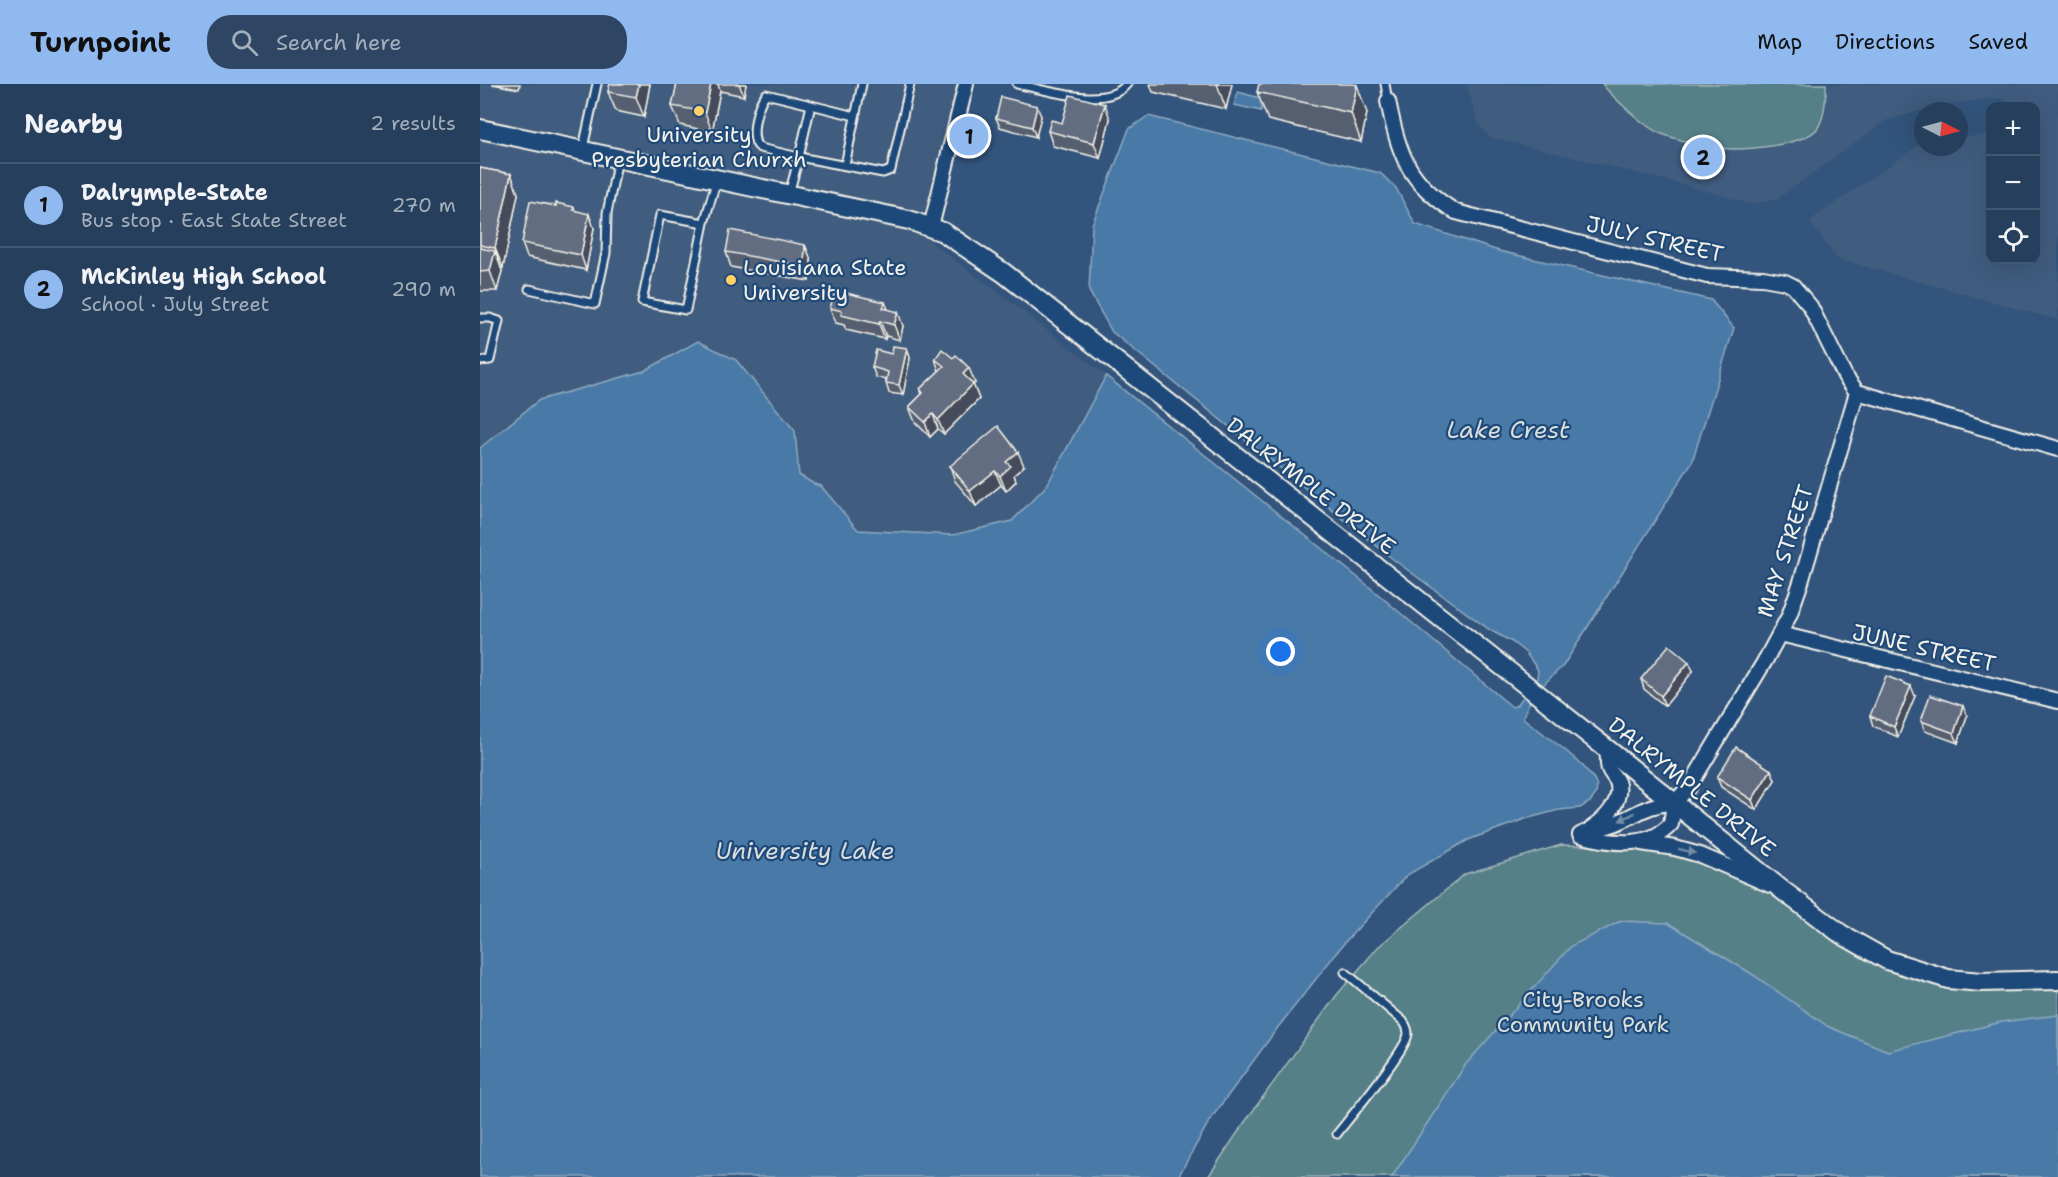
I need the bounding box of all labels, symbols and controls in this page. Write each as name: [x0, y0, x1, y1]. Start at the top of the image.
search box: [207, 15, 627, 69]
text: Turnpoint: [30, 23, 171, 61]
icon: search: [228, 26, 261, 59]
text: Search here: [276, 28, 402, 57]
text: Map: [1757, 28, 1802, 56]
text: Directions: [1835, 28, 1935, 56]
text: Saved: [1968, 28, 2028, 56]
north arrow: [1914, 102, 1968, 156]
map controls: [1986, 102, 2040, 264]
button: +: [1986, 102, 2040, 156]
marker: University Presbyterian Churxh: [692, 104, 706, 118]
text: Nearby: [24, 106, 123, 141]
text: 2 results: [370, 110, 456, 136]
pin: 1: [950, 113, 988, 158]
place label: University Presbyterian Churxh: [591, 120, 807, 174]
pin: 2: [1684, 134, 1722, 180]
button: −: [1986, 156, 2040, 210]
text: Dalrymple-State: [81, 178, 268, 207]
text: 1: [39, 192, 48, 218]
text: 270 m: [392, 192, 456, 218]
text: Bus stop · East State Street: [81, 207, 347, 233]
street label: JULY STREET: [1583, 209, 1727, 269]
button: locate: [1986, 210, 2040, 264]
place label: Louisiana State University: [743, 253, 907, 307]
text: McKinley High School: [81, 262, 326, 291]
marker: Louisiana State University: [724, 273, 738, 287]
text: 2: [37, 276, 51, 302]
text: 290 m: [391, 276, 456, 302]
text: School · July Street: [81, 291, 269, 317]
street label: DALRYMPLE DRIVE: [1220, 411, 1402, 561]
water label: Lake Crest: [1447, 414, 1570, 446]
street label: MAY STREET: [1750, 481, 1820, 621]
street label: JUNE STREET: [1849, 617, 1999, 679]
your location: [1266, 637, 1295, 666]
street label: DALRYMPLE DRIVE: [1602, 710, 1782, 864]
one-way arrow: [1618, 813, 1635, 822]
water label: University Lake: [715, 835, 895, 867]
one-way arrow: [1678, 847, 1696, 857]
park label: City-Brooks Community Park: [1497, 985, 1669, 1039]

